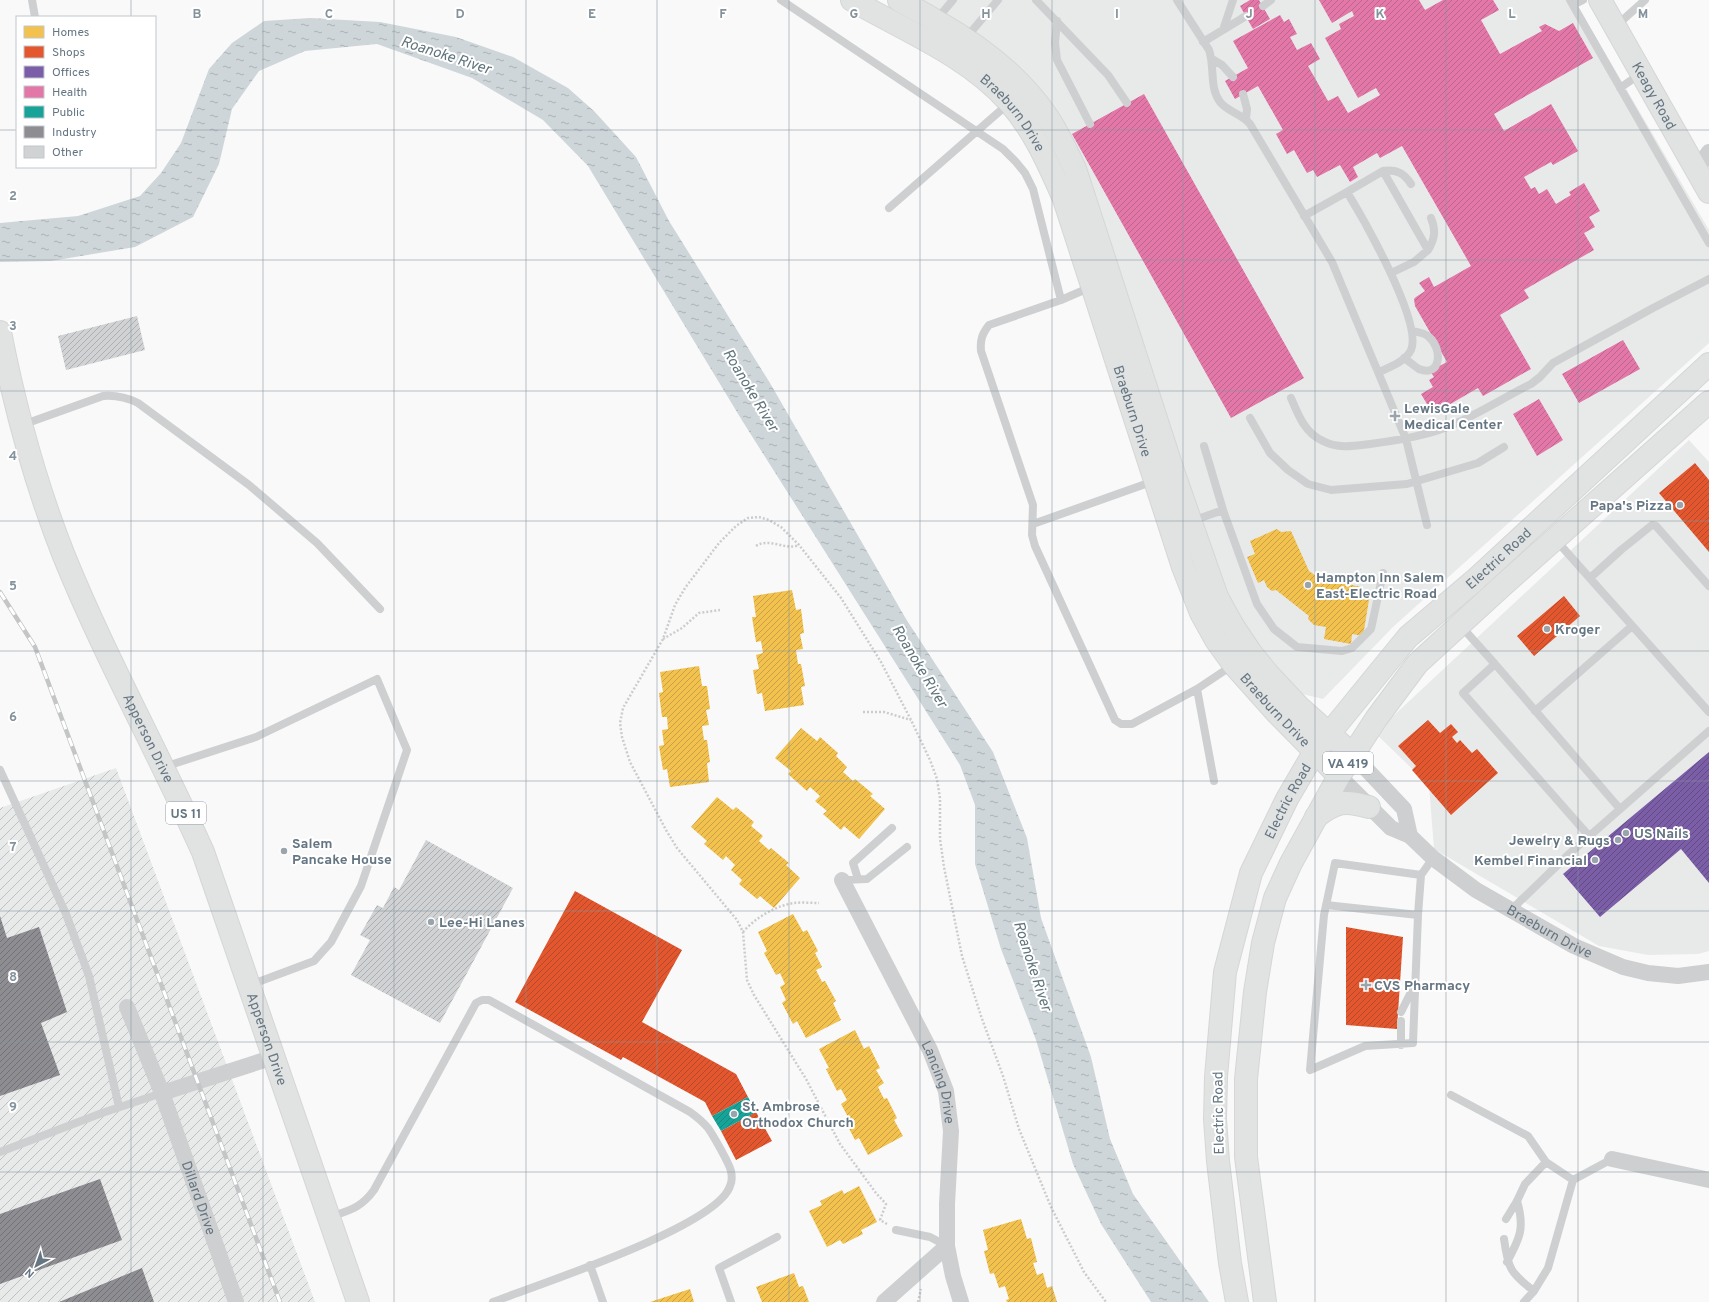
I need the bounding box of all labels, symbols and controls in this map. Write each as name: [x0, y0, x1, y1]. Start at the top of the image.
text: B: [193, 7, 202, 23]
text: C: [325, 7, 333, 23]
text: D: [455, 7, 465, 23]
text: E: [588, 7, 596, 23]
text: F: [719, 7, 727, 23]
text: G: [850, 7, 859, 23]
text: H: [981, 7, 991, 23]
text: I: [1115, 7, 1119, 23]
text: J: [1245, 7, 1253, 23]
text: K: [1375, 7, 1385, 23]
text: L: [1508, 7, 1516, 23]
text: M: [1638, 7, 1648, 23]
legend: [16, 16, 156, 168]
text: Homes: [52, 25, 89, 41]
water label: Roanoke River: [398, 33, 494, 80]
text: Shops: [52, 45, 85, 61]
street label: Keagy Road: [1627, 60, 1679, 133]
text: Offices: [52, 65, 90, 81]
street label: Braeburn Drive: [976, 71, 1048, 155]
text: Health: [52, 85, 87, 101]
text: Public: [52, 105, 85, 121]
text: Industry: [52, 125, 97, 141]
text: Other: [52, 145, 84, 161]
text: 2: [9, 189, 17, 205]
text: 3: [9, 319, 17, 335]
water label: Roanoke River: [717, 346, 783, 437]
street label: Braeburn Drive: [1108, 364, 1154, 459]
place label: LewisGale Medical Center: [1404, 401, 1502, 434]
marker: LewisGale Medical Center: [1389, 410, 1401, 422]
text: 4: [9, 449, 17, 465]
place label: Papa's Pizza: [1590, 498, 1672, 515]
marker: Papa's Pizza: [1675, 500, 1685, 510]
street label: Electric Road: [1463, 525, 1536, 594]
place label: Hampton Inn Salem East-Electric Road: [1316, 570, 1444, 603]
text: 5: [9, 579, 17, 595]
marker: Hampton Inn Salem East-Electric Road: [1303, 580, 1313, 590]
water label: Roanoke River: [886, 622, 952, 713]
place label: Kroger: [1555, 622, 1600, 639]
marker: Kroger: [1542, 624, 1552, 634]
street label: Braeburn Drive: [1235, 670, 1313, 751]
street label: Apperson Drive: [118, 691, 176, 786]
text: 6: [9, 710, 17, 726]
road number: VA 419: [1323, 752, 1373, 774]
street label: Electric Road: [1262, 761, 1316, 842]
road number: US 11: [166, 802, 206, 824]
place label: US Nails: [1634, 826, 1689, 843]
marker: US Nails: [1621, 828, 1631, 838]
place label: Jewelry & Rugs: [1509, 833, 1610, 850]
marker: Jewelry & Rugs: [1613, 835, 1623, 845]
place label: Salem Pancake House: [292, 836, 392, 869]
text: 7: [10, 840, 17, 856]
marker: Salem Pancake House: [279, 846, 289, 856]
place label: Kembel Financial: [1474, 853, 1587, 870]
marker: Kembel Financial: [1590, 855, 1600, 865]
street label: Braeburn Drive: [1503, 902, 1594, 963]
place label: Lee-Hi Lanes: [439, 915, 525, 932]
marker: Lee-Hi Lanes: [426, 917, 436, 927]
water label: Roanoke River: [1008, 919, 1055, 1015]
text: 8: [9, 970, 17, 986]
place label: CVS Pharmacy: [1374, 978, 1470, 995]
marker: CVS Pharmacy: [1361, 980, 1371, 990]
street label: Apperson Drive: [242, 991, 290, 1088]
street label: Lancing Drive: [917, 1038, 957, 1125]
street label: Electric Road: [1210, 1071, 1229, 1155]
place label: St. Ambrose Orthodox Church: [742, 1099, 854, 1132]
text: 9: [9, 1100, 17, 1116]
marker: St. Ambrose Orthodox Church: [729, 1109, 739, 1119]
street label: Dillard Drive: [177, 1159, 219, 1238]
north arrow: [16, 1246, 56, 1286]
text: N: [23, 1265, 38, 1281]

